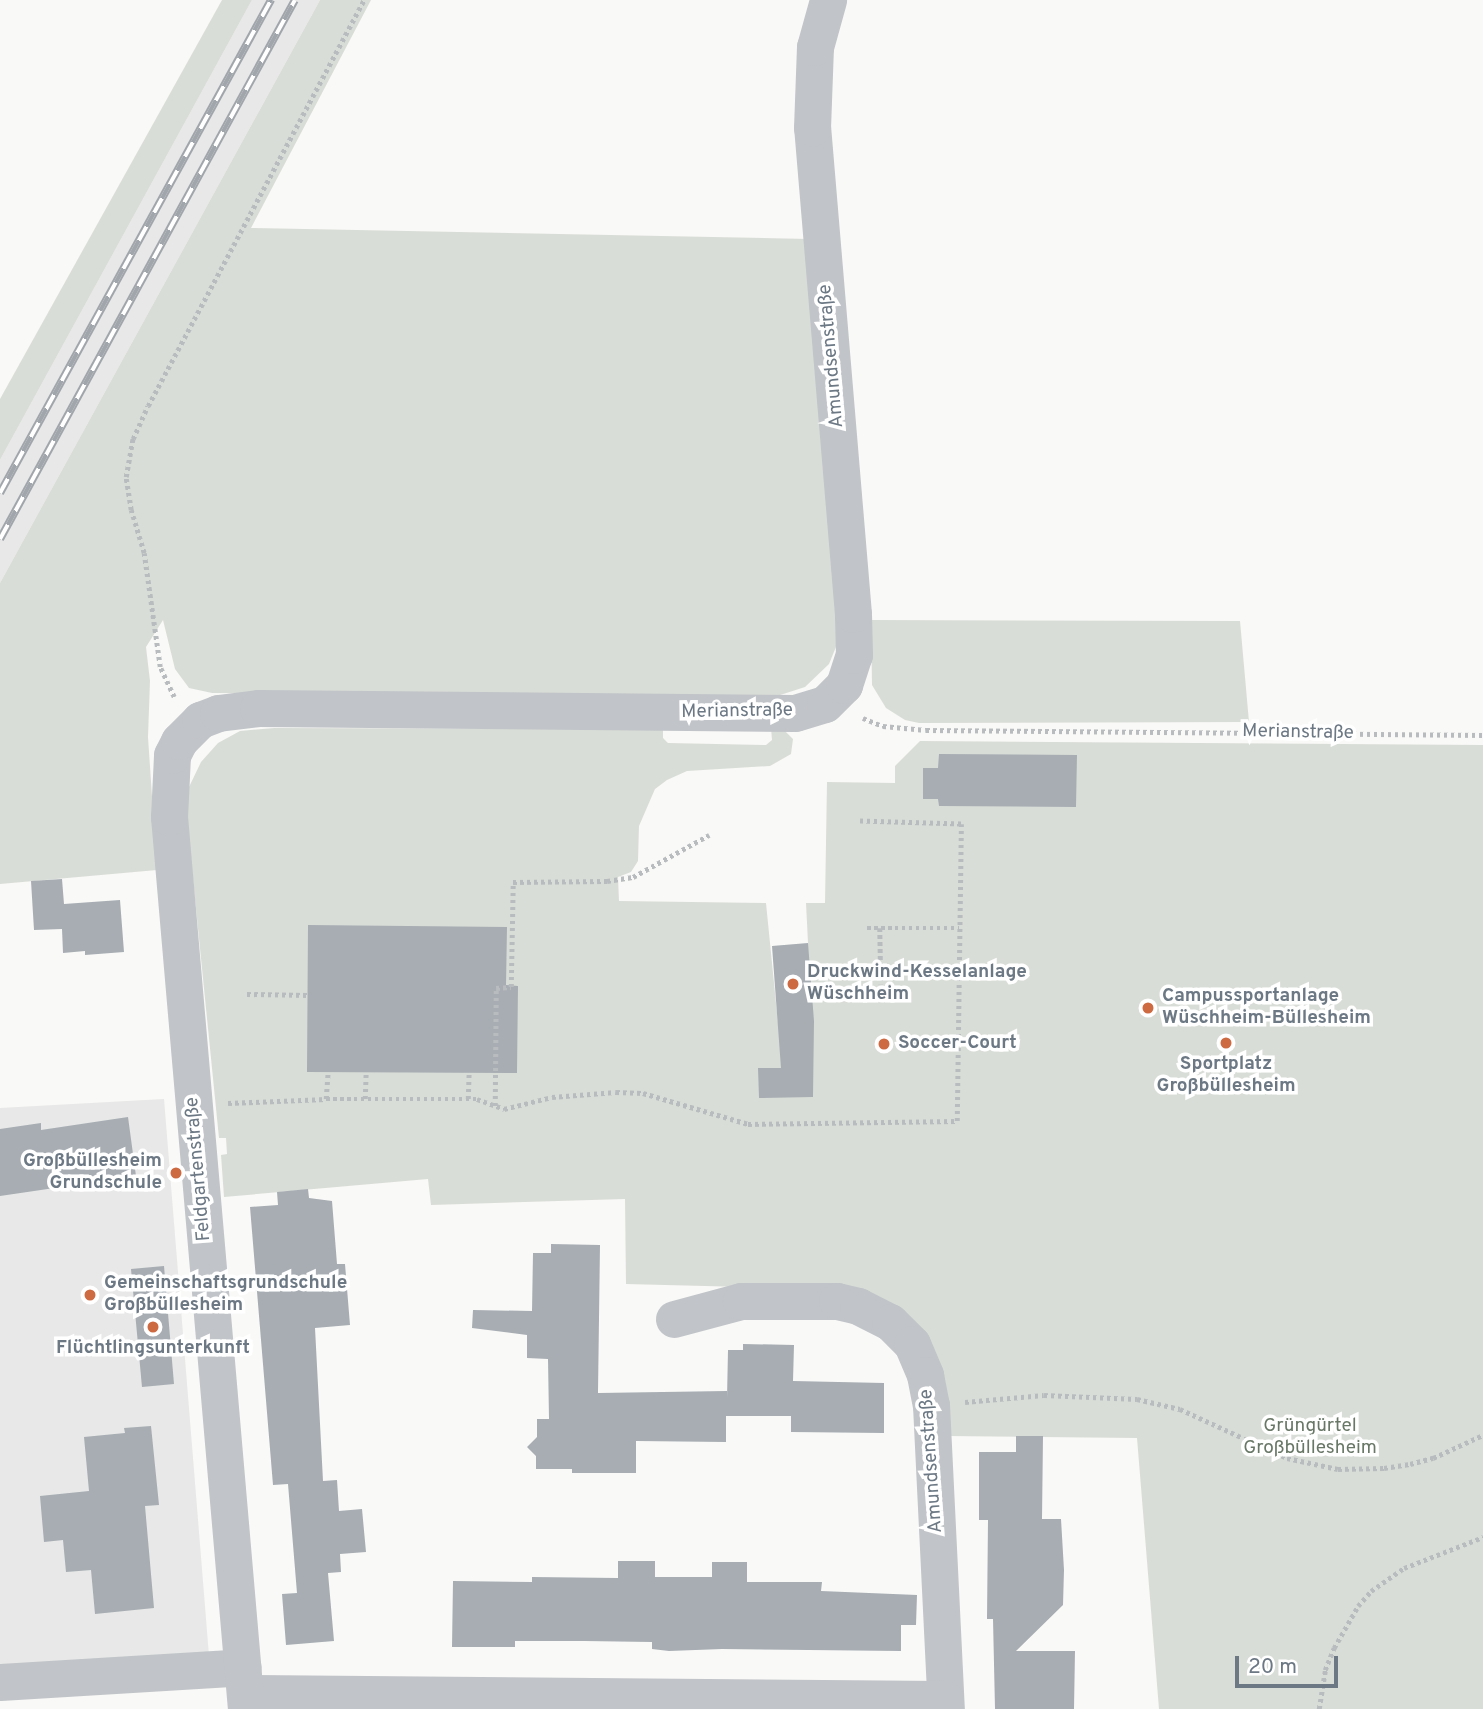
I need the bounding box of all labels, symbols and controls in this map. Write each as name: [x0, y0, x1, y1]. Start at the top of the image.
street label: Amundsenstraße: [814, 283, 850, 429]
street label: Merianstraße: [681, 700, 793, 724]
street label: Merianstraße: [1242, 721, 1354, 745]
place label: Druckwind-Kesselanlage Wüschheim: [807, 962, 1027, 1006]
marker: Druckwind-Kesselanlage Wüschheim: [785, 976, 801, 992]
place label: Campussportanlage Wüschheim-Büllesheim: [1162, 986, 1371, 1030]
marker: Campussportanlage Wüschheim-Büllesheim: [1140, 1000, 1156, 1016]
place label: Soccer-Court: [898, 1033, 1017, 1055]
marker: Sportplatz Großbüllesheim: [1218, 1035, 1234, 1051]
marker: Soccer-Court: [876, 1036, 892, 1052]
place label: Sportplatz Großbüllesheim: [1156, 1054, 1296, 1098]
street label: Feldgartenstraße: [181, 1096, 217, 1242]
place label: Großbüllesheim Grundschule: [23, 1151, 162, 1195]
marker: Großbüllesheim Grundschule: [168, 1165, 184, 1181]
place label: Gemeinschaftsgrundschule Großbüllesheim: [104, 1273, 347, 1317]
marker: Gemeinschaftsgrundschule Großbüllesheim: [82, 1287, 98, 1303]
marker: Flüchtlingsunterkunft: [145, 1319, 161, 1335]
place label: Flüchtlingsunterkunft: [56, 1338, 250, 1360]
street label: Amundsenstraße: [916, 1388, 948, 1534]
park label: Grüngürtel Großbüllesheim: [1243, 1416, 1377, 1460]
scale bar: [1238, 1642, 1341, 1686]
text: 20 m: [1248, 1654, 1297, 1681]

